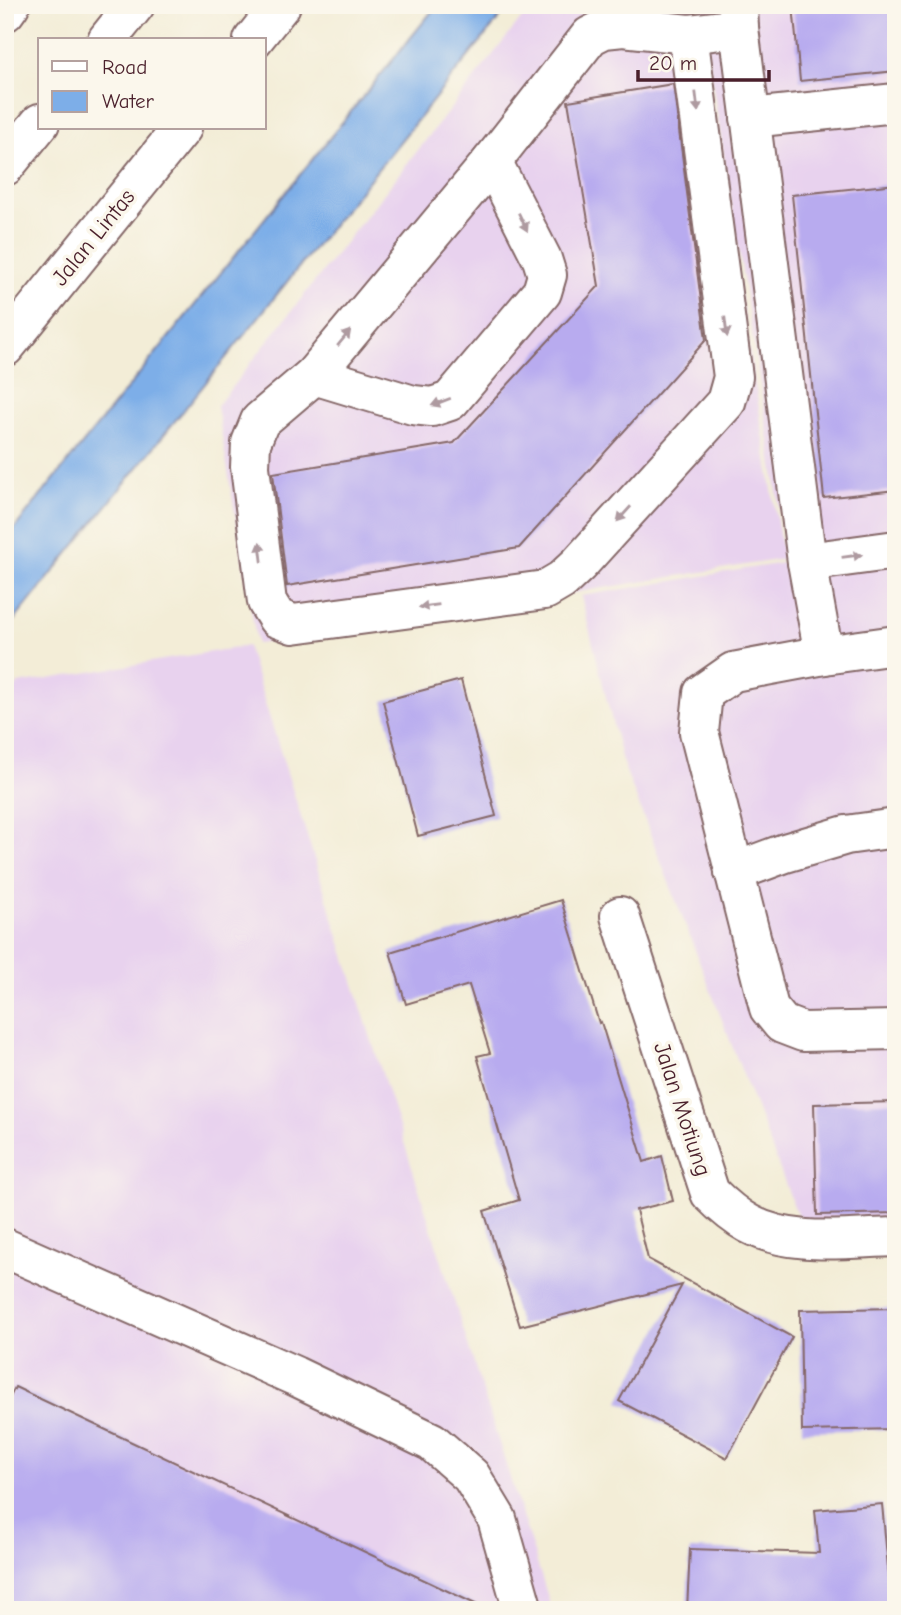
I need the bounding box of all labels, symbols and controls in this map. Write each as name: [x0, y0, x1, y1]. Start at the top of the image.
legend: [38, 38, 266, 130]
scale bar: [638, 38, 770, 82]
text: 20 m: [649, 51, 697, 75]
text: Road: [102, 55, 147, 79]
text: Water: [102, 89, 155, 113]
one-way arrow: [691, 91, 702, 113]
street label: Jalan Lintas: [46, 184, 141, 291]
one-way arrow: [518, 212, 529, 232]
one-way arrow: [721, 316, 732, 338]
one-way arrow: [336, 330, 351, 347]
one-way arrow: [430, 397, 451, 408]
one-way arrow: [617, 506, 632, 523]
one-way arrow: [256, 541, 267, 563]
one-way arrow: [841, 550, 863, 561]
one-way arrow: [418, 600, 440, 611]
street label: Jalan Motiung: [648, 1039, 717, 1180]

